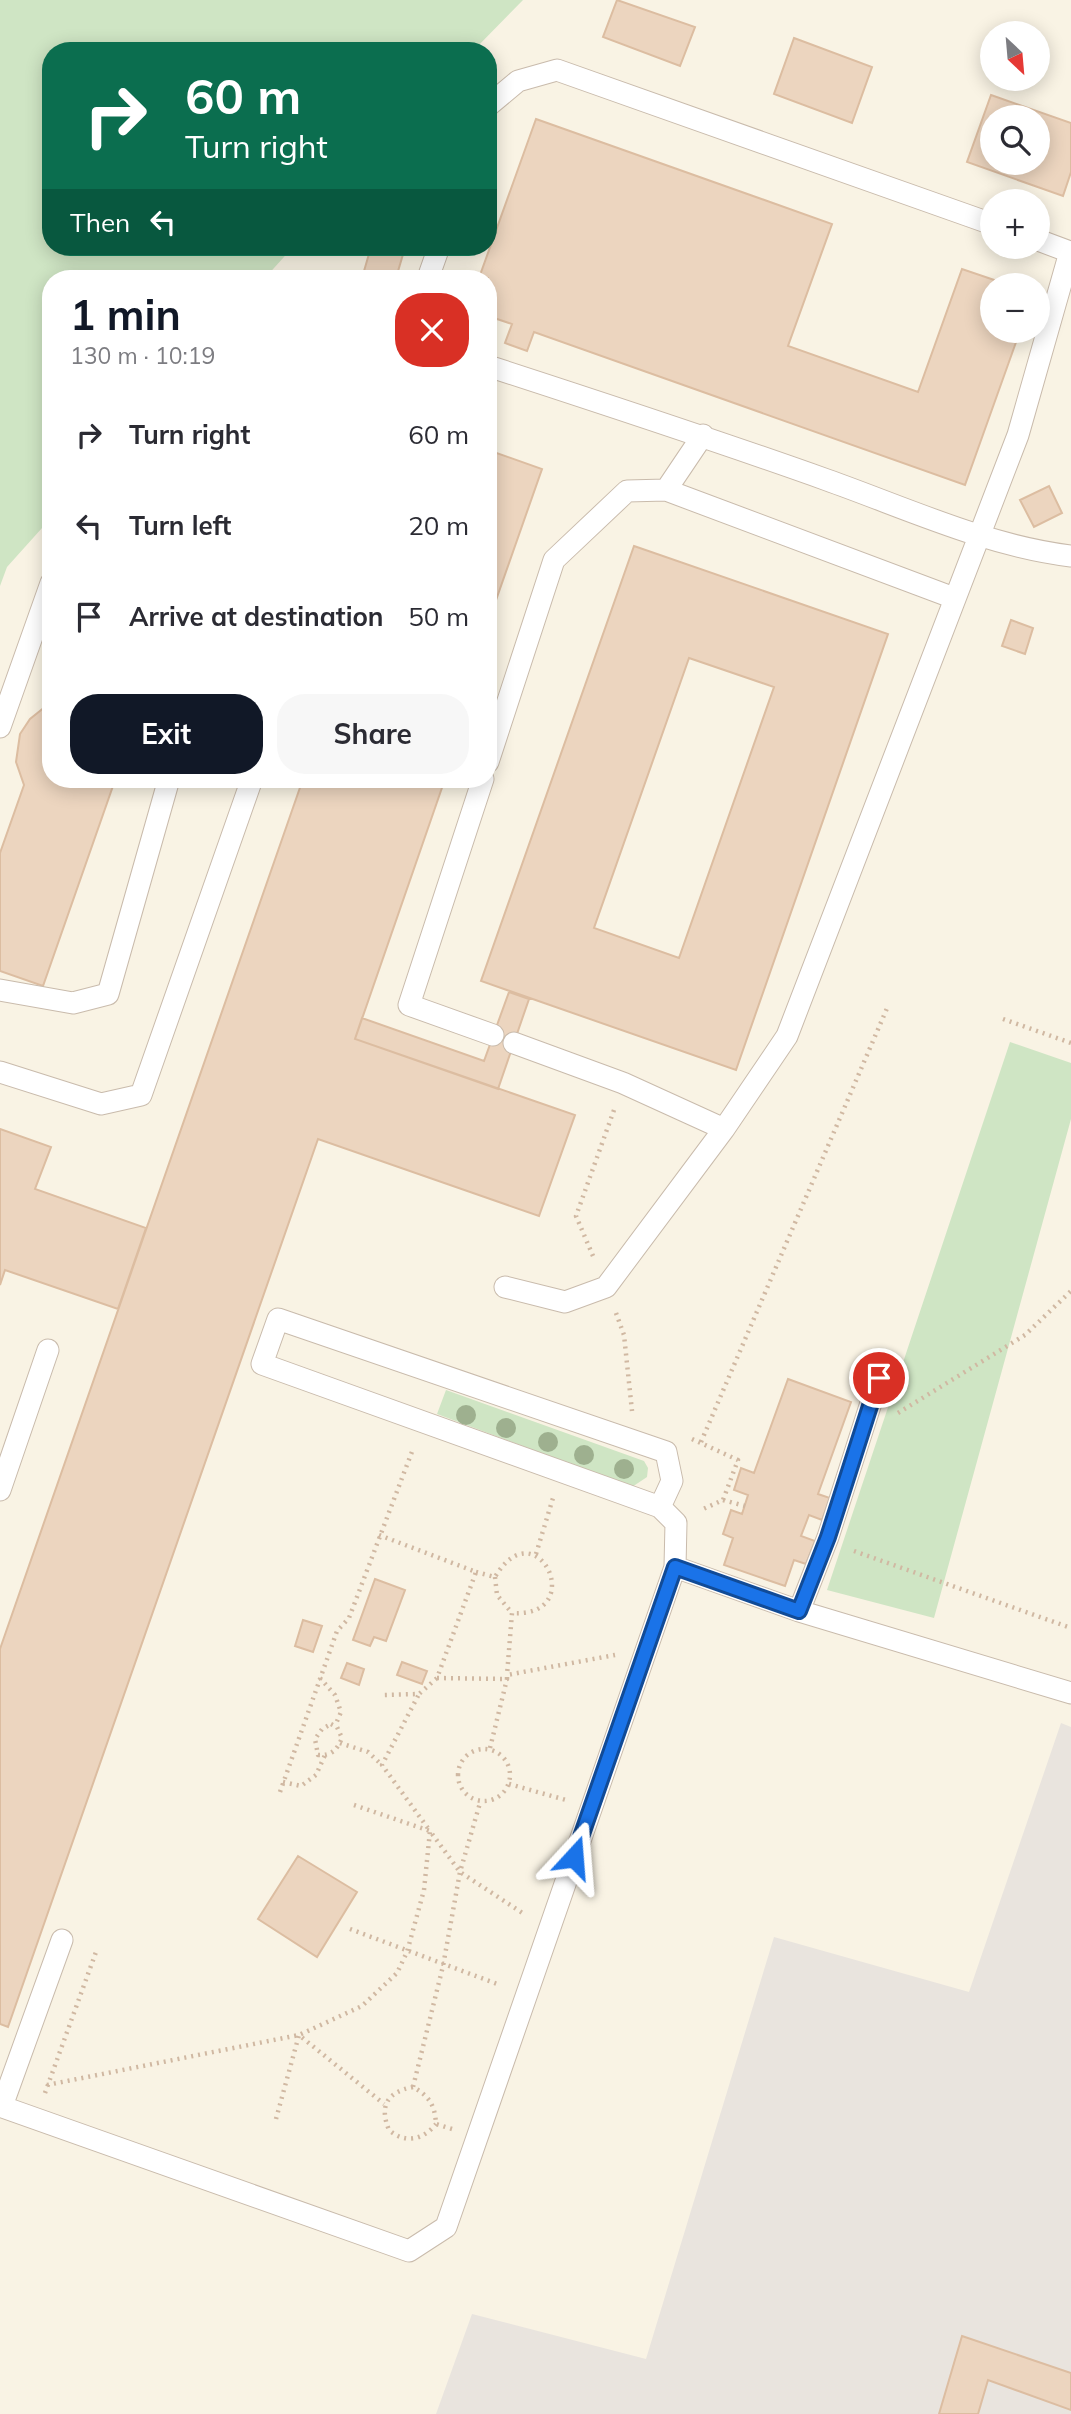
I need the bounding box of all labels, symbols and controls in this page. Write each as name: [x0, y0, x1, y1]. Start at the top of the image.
north arrow: [980, 21, 1050, 91]
map controls: [980, 21, 1050, 343]
text: 60 m: [185, 65, 301, 126]
icon: right: [70, 70, 161, 161]
button: search: [980, 105, 1050, 175]
text: Turn right: [185, 126, 328, 166]
button: +: [980, 189, 1050, 259]
icon: left: [144, 203, 182, 241]
text: Then: [70, 206, 130, 239]
button: −: [980, 273, 1050, 343]
text: 1 min: [70, 288, 181, 341]
button: close: [395, 293, 469, 367]
text: 130 m · 10:19: [70, 341, 215, 370]
icon: right: [70, 416, 108, 454]
text: Turn right: [129, 418, 250, 451]
text: 60 m: [408, 418, 469, 451]
icon: left: [70, 507, 108, 545]
text: Turn left: [129, 509, 231, 542]
text: 20 m: [408, 509, 469, 542]
icon: arrive: [70, 598, 108, 636]
text: Arrive at destination: [129, 600, 384, 633]
text: 50 m: [408, 600, 469, 633]
button: Exit: [70, 694, 263, 774]
button: Share: [277, 694, 469, 774]
pin: [849, 1348, 909, 1408]
icon: arrive: [860, 1359, 898, 1397]
position arrow: [537, 1820, 611, 1894]

